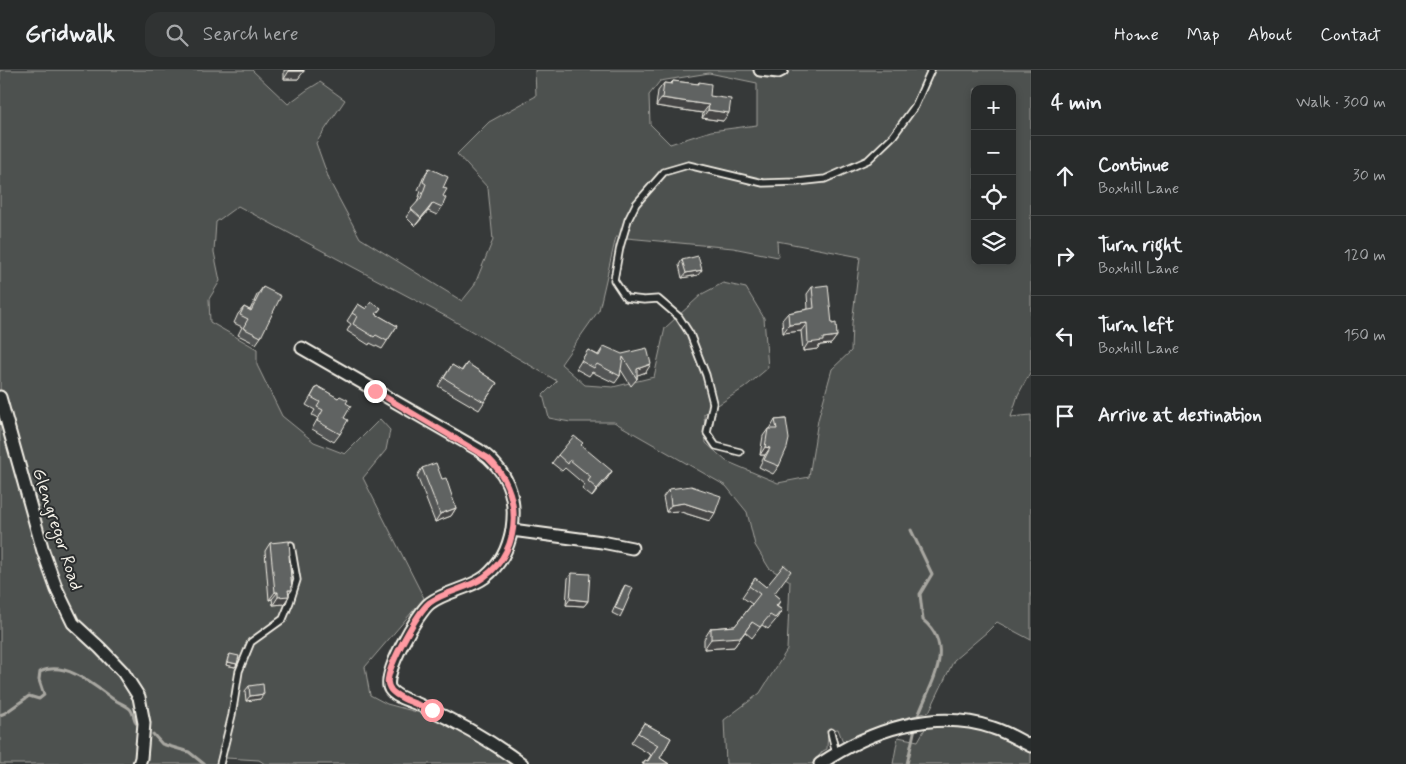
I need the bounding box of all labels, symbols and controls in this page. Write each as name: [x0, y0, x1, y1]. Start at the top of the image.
search box: [145, 12, 495, 57]
text: Gridwalk: [25, 19, 115, 50]
icon: search: [163, 21, 191, 49]
text: Search here: [203, 22, 298, 47]
text: Home: [1114, 23, 1159, 47]
text: Map: [1187, 23, 1220, 47]
text: About: [1248, 23, 1292, 47]
text: Contact: [1320, 23, 1381, 47]
map controls: [971, 85, 1016, 265]
button: +: [971, 85, 1016, 130]
text: 4 min: [1051, 89, 1102, 117]
text: Walk · 300 m: [1296, 92, 1386, 113]
button: −: [971, 130, 1016, 175]
text: Continue: [1098, 153, 1169, 178]
icon: ahead: [1051, 162, 1079, 190]
text: 30 m: [1353, 165, 1386, 186]
button: locate: [971, 175, 1016, 220]
text: Boxhill Lane: [1098, 178, 1179, 199]
button: layers: [971, 220, 1016, 265]
text: Turn right: [1098, 233, 1182, 258]
icon: right: [1051, 242, 1079, 270]
text: 120 m: [1344, 245, 1386, 266]
text: Boxhill Lane: [1098, 258, 1179, 279]
text: Turn left: [1098, 313, 1174, 338]
icon: left: [1051, 322, 1079, 350]
text: 150 m: [1344, 325, 1386, 346]
text: Boxhill Lane: [1098, 338, 1179, 359]
route end: [364, 380, 387, 403]
icon: arrive: [1051, 402, 1079, 430]
text: Arrive at destination: [1098, 403, 1262, 428]
street label: Glengregor Road: [25, 465, 88, 594]
route start: [421, 699, 444, 722]

